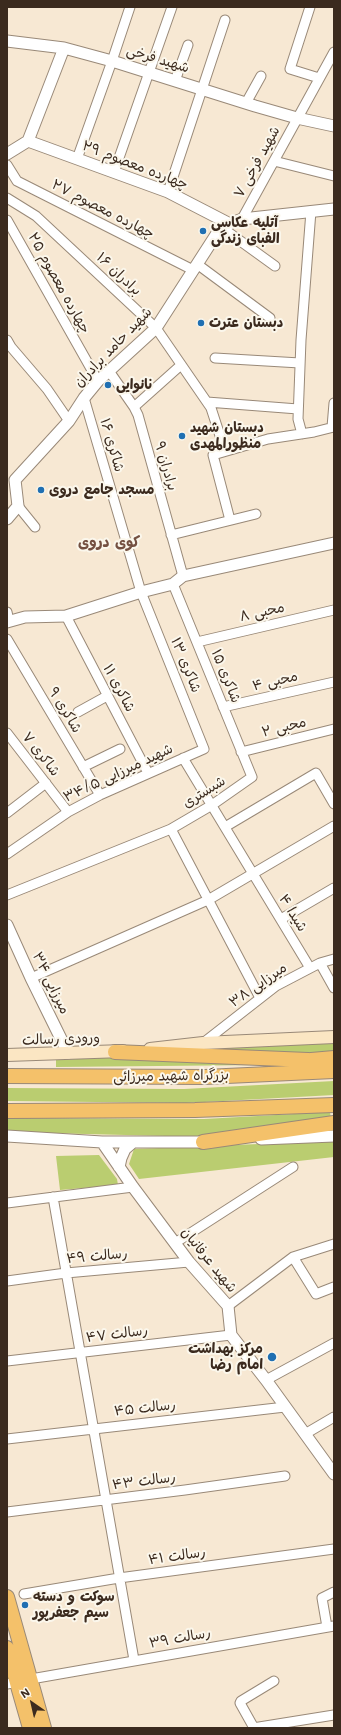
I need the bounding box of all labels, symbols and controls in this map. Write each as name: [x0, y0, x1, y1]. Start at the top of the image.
street label: شهید فرخی: [125, 41, 191, 77]
street label: شهید فرخی ۷: [230, 123, 284, 201]
street label: چهارده معصوم ۲۹: [80, 137, 190, 193]
street label: چهارده معصوم ۲۷: [49, 176, 157, 242]
place label: آتلیه عکاسی الفبای زندگی: [211, 215, 280, 248]
marker: آتلیه عکاسی الفبای زندگی: [198, 226, 208, 236]
street label: چهارده معصوم ۲۵: [24, 230, 94, 336]
street label: برادران ۱۶: [93, 249, 145, 299]
street label: شهید حامد برادران: [71, 304, 155, 390]
place label: دبستان عترت: [209, 315, 283, 331]
marker: دبستان عترت: [196, 318, 206, 328]
place label: نانوایی: [116, 377, 153, 393]
marker: نانوایی: [103, 380, 113, 390]
street label: شاکری ۱۶: [96, 416, 128, 474]
place label: دبستان شهید منظورالمهدی: [190, 420, 264, 452]
marker: دبستان شهید منظورالمهدی: [177, 431, 187, 441]
street label: برادران ۹: [151, 439, 181, 493]
place label: مسجد جامع دروی: [49, 482, 154, 498]
marker: مسجد جامع دروی: [36, 485, 46, 495]
district label: کوی دروی: [78, 533, 140, 551]
street label: محبی ۸: [238, 599, 286, 625]
street label: شاکری ۱۳: [167, 635, 205, 695]
street label: شاکری ۱۵: [208, 647, 244, 705]
street label: شاکری ۱۱: [99, 661, 139, 715]
street label: محبی ۴: [251, 668, 299, 694]
street label: شاکری ۹: [45, 684, 85, 736]
street label: محبی ۲: [260, 713, 308, 741]
street label: شاکری ۷: [19, 729, 63, 779]
street label: شهید میرزایی ۳۴/۵: [61, 740, 175, 806]
street label: شبستری: [180, 772, 228, 812]
street label: شیدا ۴: [275, 891, 311, 935]
street label: میرزایی ۳۴: [29, 949, 73, 1017]
street label: میرزایی ۳۸: [226, 959, 290, 1011]
street label: ورودی رسالت: [22, 1029, 100, 1049]
street label: بزرگراه شهید میرزائی: [113, 1067, 229, 1085]
street label: شهید عرفانیان: [178, 1224, 240, 1296]
street label: رسالت ۴۹: [66, 1245, 128, 1267]
street label: رسالت ۴۷: [85, 1322, 149, 1346]
place label: مرکز بهداشت امام رضا: [188, 1341, 263, 1374]
marker: مرکز بهداشت امام رضا: [266, 1351, 278, 1363]
street label: رسالت ۴۵: [113, 1396, 177, 1420]
street label: رسالت ۴۳: [111, 1469, 177, 1493]
street label: رسالت ۴۱: [147, 1544, 207, 1568]
place label: سوکت و دسته سیم جعفرپور: [33, 1589, 114, 1622]
marker: سوکت و دسته سیم جعفرپور: [20, 1600, 30, 1610]
street label: رسالت ۳۹: [148, 1624, 212, 1652]
north arrow: [12, 1683, 52, 1723]
text: N: [17, 1684, 33, 1701]

